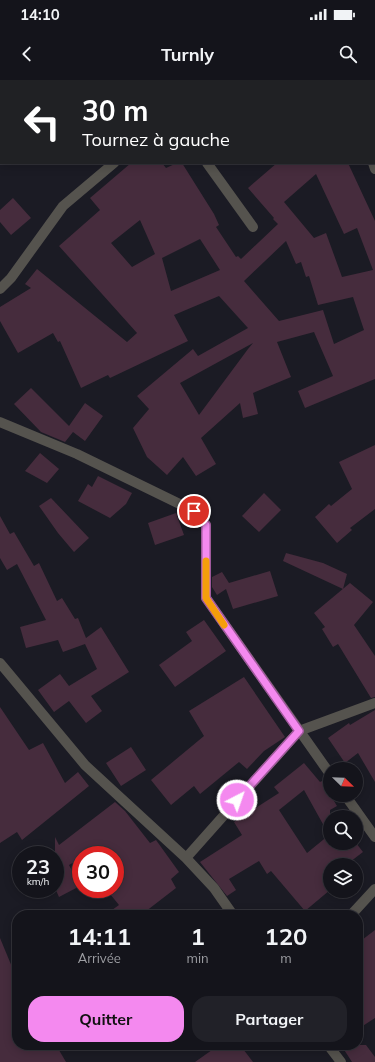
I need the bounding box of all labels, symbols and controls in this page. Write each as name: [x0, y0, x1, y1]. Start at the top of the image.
text: 14:10: [20, 5, 60, 24]
icon: back: [16, 43, 38, 65]
text: Turnly: [161, 43, 214, 66]
icon: search: [337, 43, 359, 65]
text: 30 m: [82, 93, 148, 128]
icon: left: [16, 96, 68, 148]
text: Tournez à gauche: [82, 128, 230, 151]
pin: [177, 494, 211, 528]
icon: arrive: [183, 500, 205, 522]
north arrow: [323, 762, 363, 802]
map controls: [323, 762, 363, 898]
position arrow: [216, 779, 258, 821]
button: search: [323, 810, 363, 850]
speed limit sign: 30: [72, 846, 124, 898]
text: 23: [26, 854, 50, 879]
button: layers: [323, 858, 363, 898]
text: km/h: [27, 875, 49, 888]
text: 14:11: [68, 921, 131, 951]
text: 1: [190, 921, 205, 951]
text: 120: [264, 921, 307, 951]
text: Arrivée: [78, 950, 121, 966]
text: min: [187, 950, 209, 966]
text: m: [280, 950, 292, 966]
button: Quitter: [28, 996, 184, 1042]
button: Partager: [192, 996, 347, 1042]

